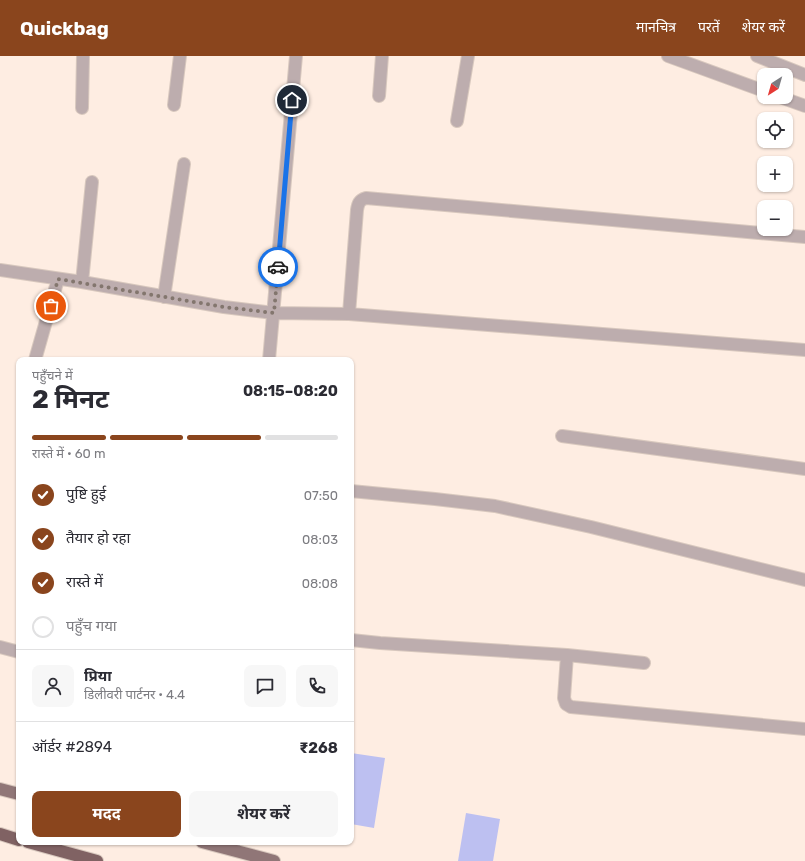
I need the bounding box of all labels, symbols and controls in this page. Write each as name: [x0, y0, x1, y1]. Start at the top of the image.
text: Quickbag: [20, 17, 109, 40]
text: मानचित्र: [636, 19, 676, 36]
text: परतें: [698, 19, 720, 36]
text: शेयर करें: [742, 19, 785, 36]
north arrow: [757, 68, 793, 104]
map controls: [757, 68, 793, 236]
pin: [275, 83, 309, 117]
icon: home: [281, 89, 303, 111]
button: locate: [757, 112, 793, 148]
button: +: [757, 156, 793, 192]
button: −: [757, 200, 793, 236]
courier: [258, 247, 298, 287]
icon: car: [267, 256, 289, 278]
pin: [34, 289, 68, 323]
icon: bag: [40, 295, 62, 317]
text: पहुँचने में: [32, 368, 73, 383]
text: 08:15–08:20: [243, 382, 338, 400]
text: 2 मिनट: [32, 384, 109, 415]
text: रास्ते में · 60 m: [32, 446, 106, 461]
icon: check: [32, 484, 54, 506]
text: पुष्टि हुई: [66, 485, 106, 503]
text: 07:50: [304, 488, 338, 503]
icon: check: [32, 528, 54, 550]
text: तैयार हो रहा: [66, 529, 130, 547]
text: 08:03: [302, 532, 338, 547]
icon: check: [32, 572, 54, 594]
text: रास्ते में: [66, 573, 103, 591]
text: 08:08: [302, 576, 338, 591]
text: पहुँच गया: [66, 617, 117, 635]
button: person: [32, 665, 74, 707]
button: chat: [244, 665, 286, 707]
button: phone: [296, 665, 338, 707]
text: प्रिया: [84, 667, 112, 685]
text: डिलीवरी पार्टनर · 4.4: [84, 687, 185, 702]
text: ऑर्डर #2894: [32, 738, 112, 756]
text: ₹268: [299, 739, 338, 757]
button: मदद: [32, 791, 181, 837]
button: शेयर करें: [189, 791, 338, 837]

